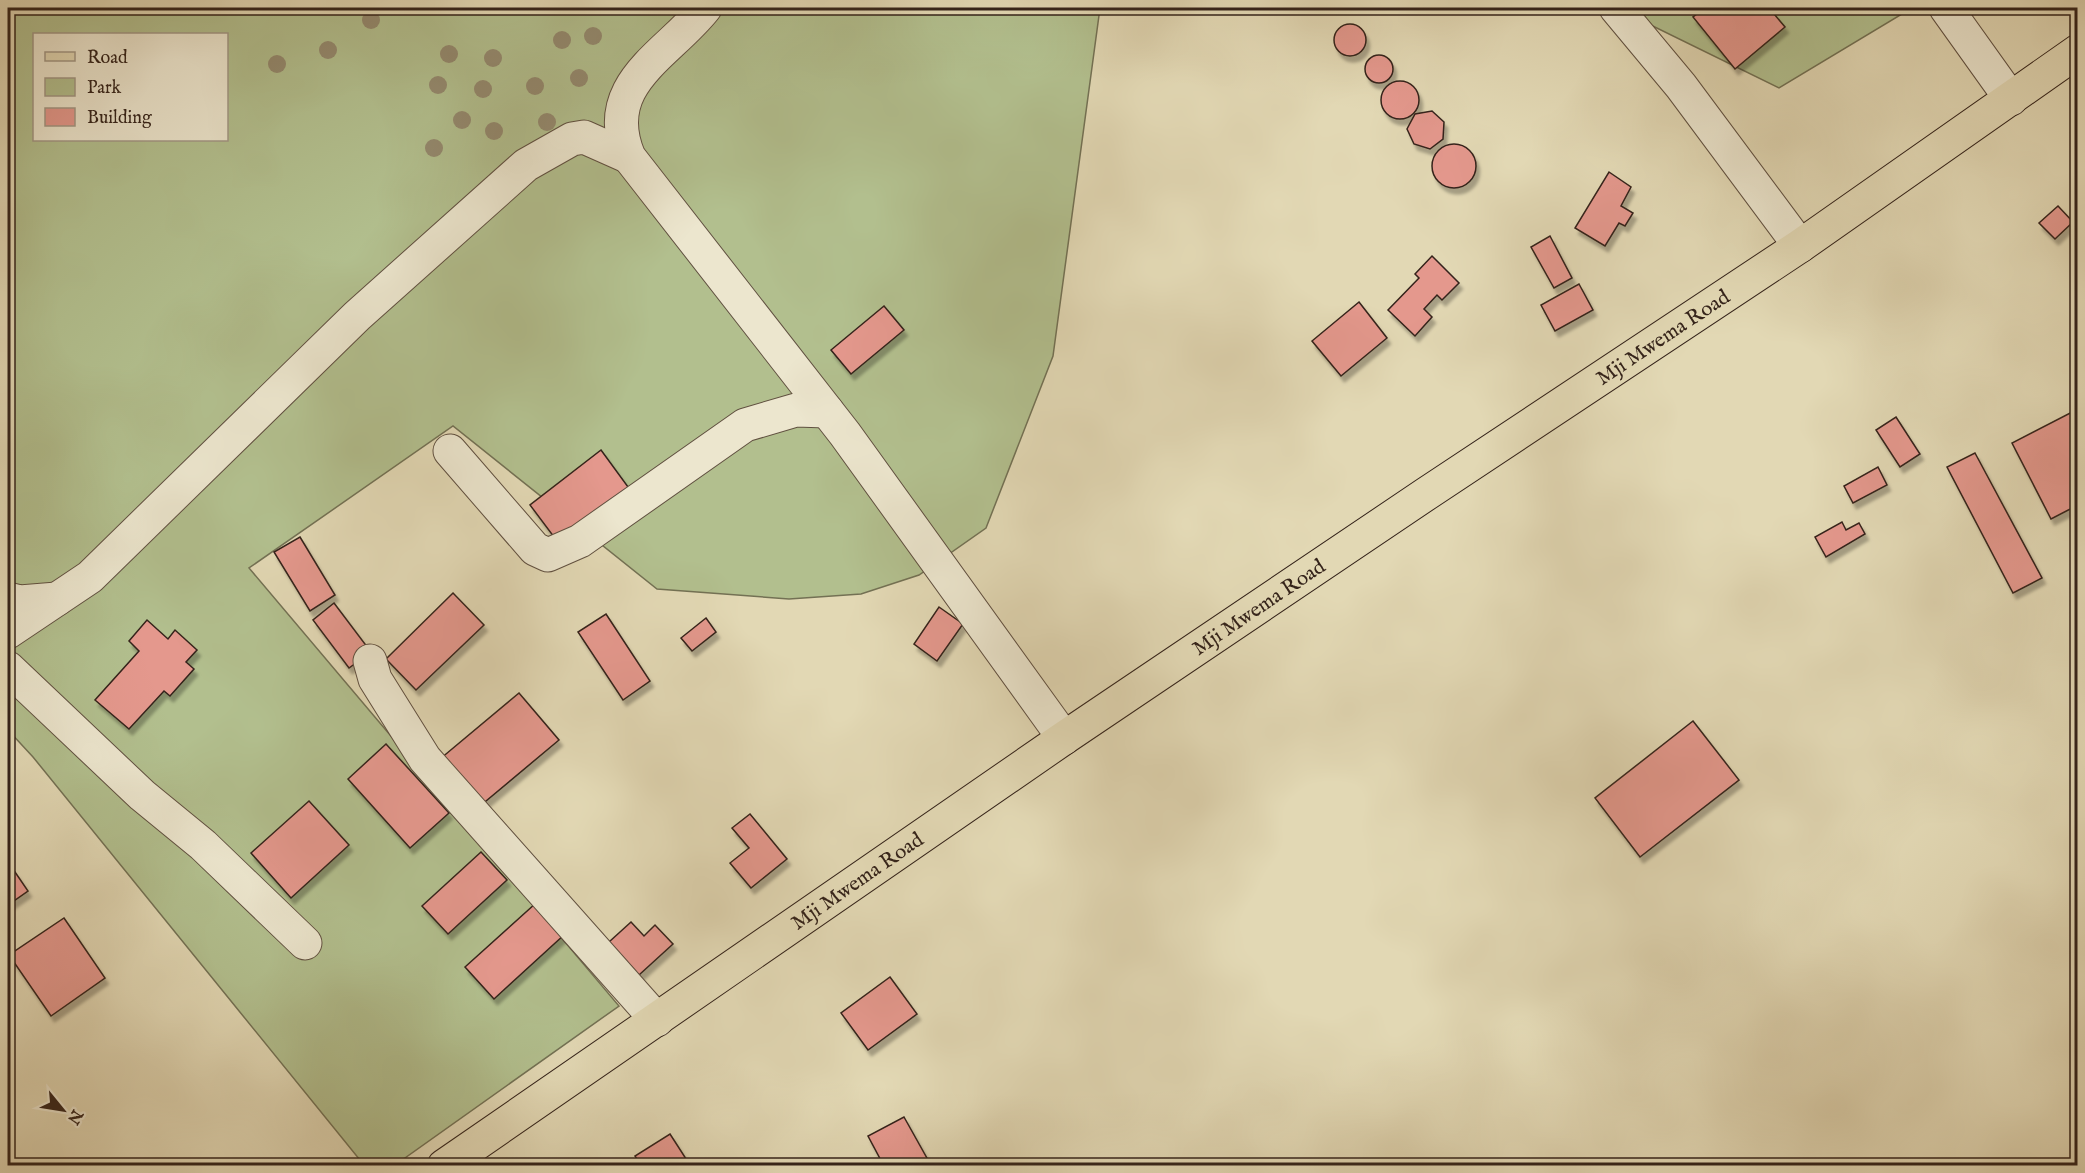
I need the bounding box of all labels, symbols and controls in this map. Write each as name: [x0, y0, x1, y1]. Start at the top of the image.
legend: [33, 33, 228, 141]
text: Road: [87, 47, 128, 70]
text: Park: [87, 77, 122, 100]
text: Building: [87, 107, 152, 130]
street label: Mji Mwema Road: [1592, 284, 1736, 392]
street label: Mji Mwema Road: [1188, 553, 1332, 663]
street label: Mji Mwema Road: [787, 826, 930, 937]
north arrow: [33, 1080, 93, 1140]
text: N: [62, 1105, 87, 1128]

